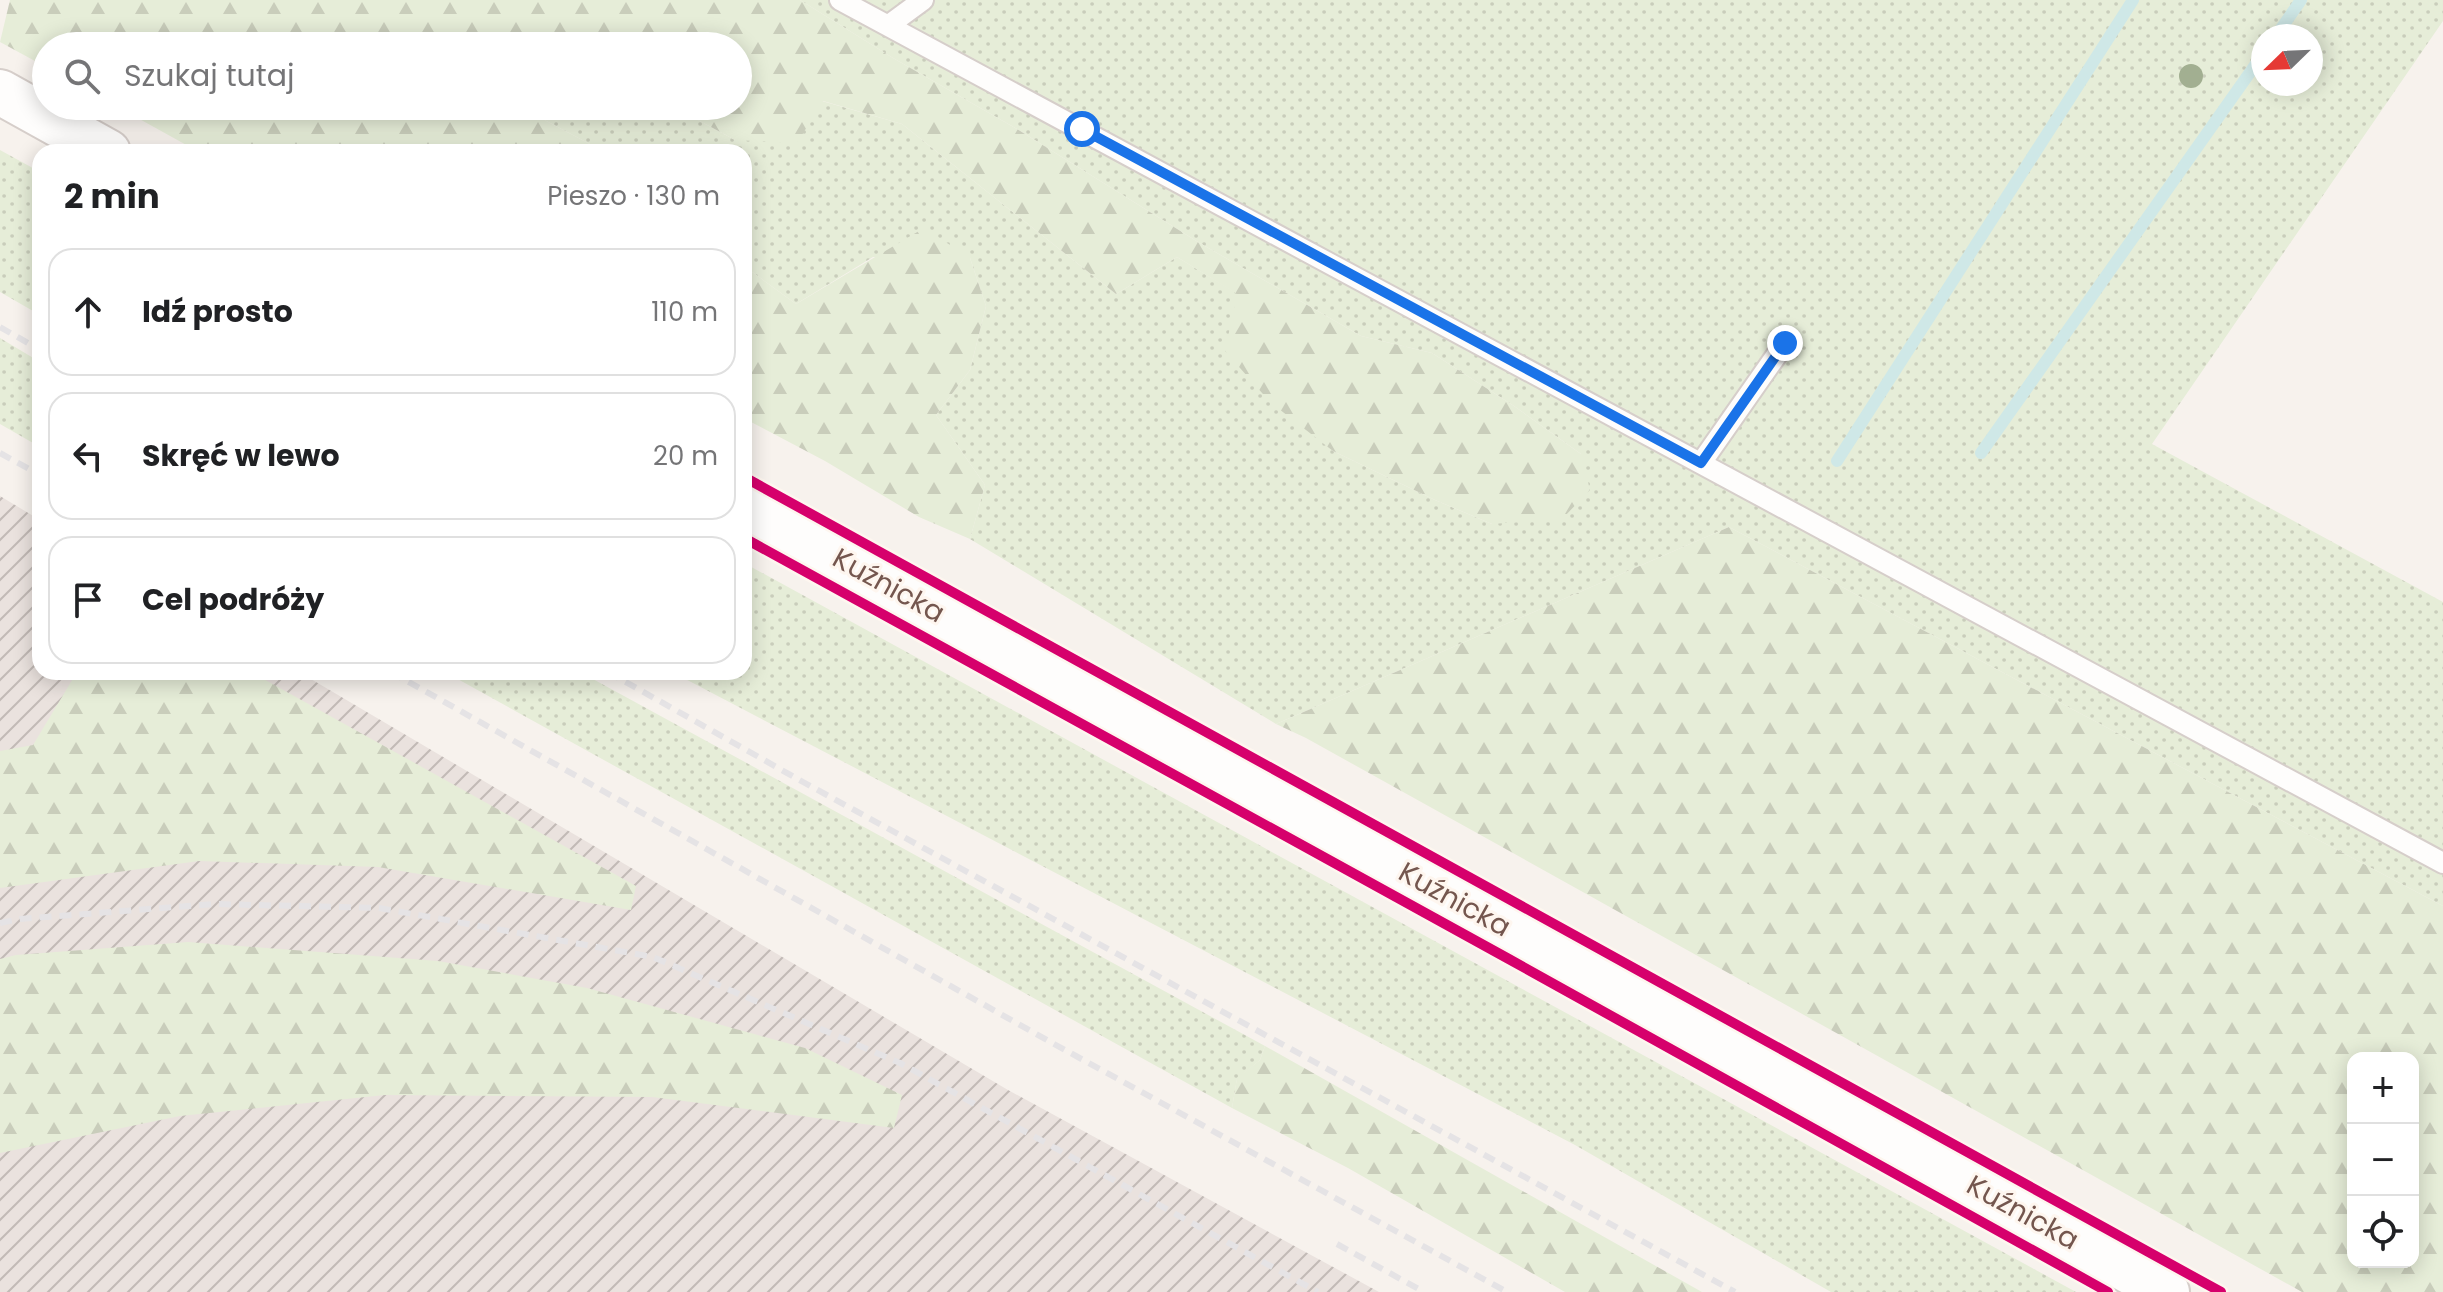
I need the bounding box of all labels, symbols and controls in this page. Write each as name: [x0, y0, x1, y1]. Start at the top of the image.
north arrow: [2251, 24, 2323, 96]
search box: [32, 32, 752, 120]
icon: search: [60, 54, 104, 98]
text: Szukaj tutaj: [124, 54, 294, 97]
route start: [1064, 111, 1100, 147]
text: 2 min: [64, 172, 160, 220]
text: Pieszo · 130 m: [547, 178, 720, 214]
icon: ahead: [66, 290, 110, 334]
text: Idź prosto: [142, 290, 293, 333]
text: 110 m: [651, 294, 718, 330]
route end: [1767, 325, 1803, 361]
icon: left: [66, 434, 110, 478]
text: Skręć w lewo: [142, 434, 340, 477]
text: 20 m: [653, 438, 718, 474]
street label: Kuźnicka: [826, 539, 952, 632]
icon: arrive: [66, 578, 110, 622]
text: Cel podróży: [142, 578, 324, 621]
street label: Kuźnicka: [1392, 853, 1518, 946]
map controls: [2347, 1052, 2419, 1268]
button: +: [2347, 1052, 2419, 1124]
button: −: [2347, 1124, 2419, 1196]
street label: Kuźnicka: [1960, 1166, 2086, 1259]
button: locate: [2347, 1196, 2419, 1268]

